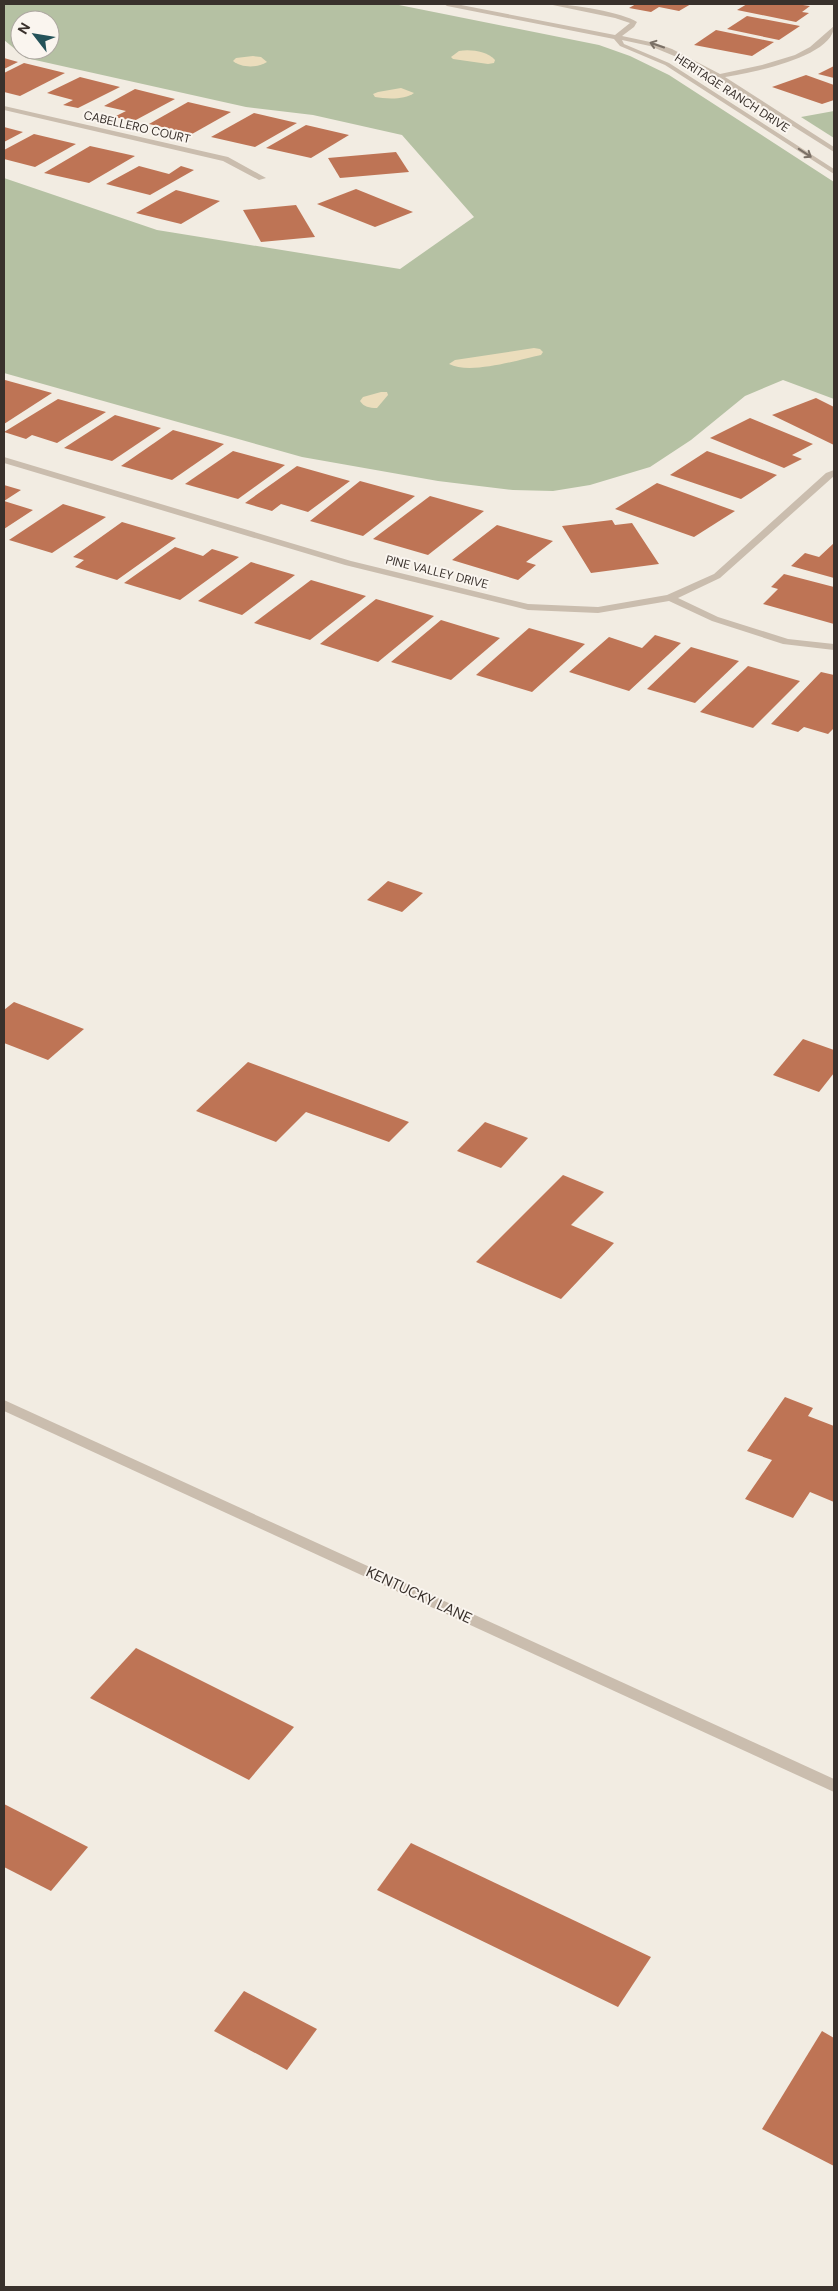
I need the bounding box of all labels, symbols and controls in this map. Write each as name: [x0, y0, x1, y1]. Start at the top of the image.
north arrow: [10, 10, 60, 60]
text: N: [14, 19, 34, 37]
one-way arrow: [650, 40, 665, 49]
street label: HERITAGE RANCH DRIVE: [672, 50, 793, 136]
street label: CABELLERO COURT: [82, 107, 192, 147]
one-way arrow: [798, 148, 812, 158]
street label: PINE VALLEY DRIVE: [384, 551, 490, 593]
street label: KENTUCKY LANE: [363, 1562, 475, 1628]

